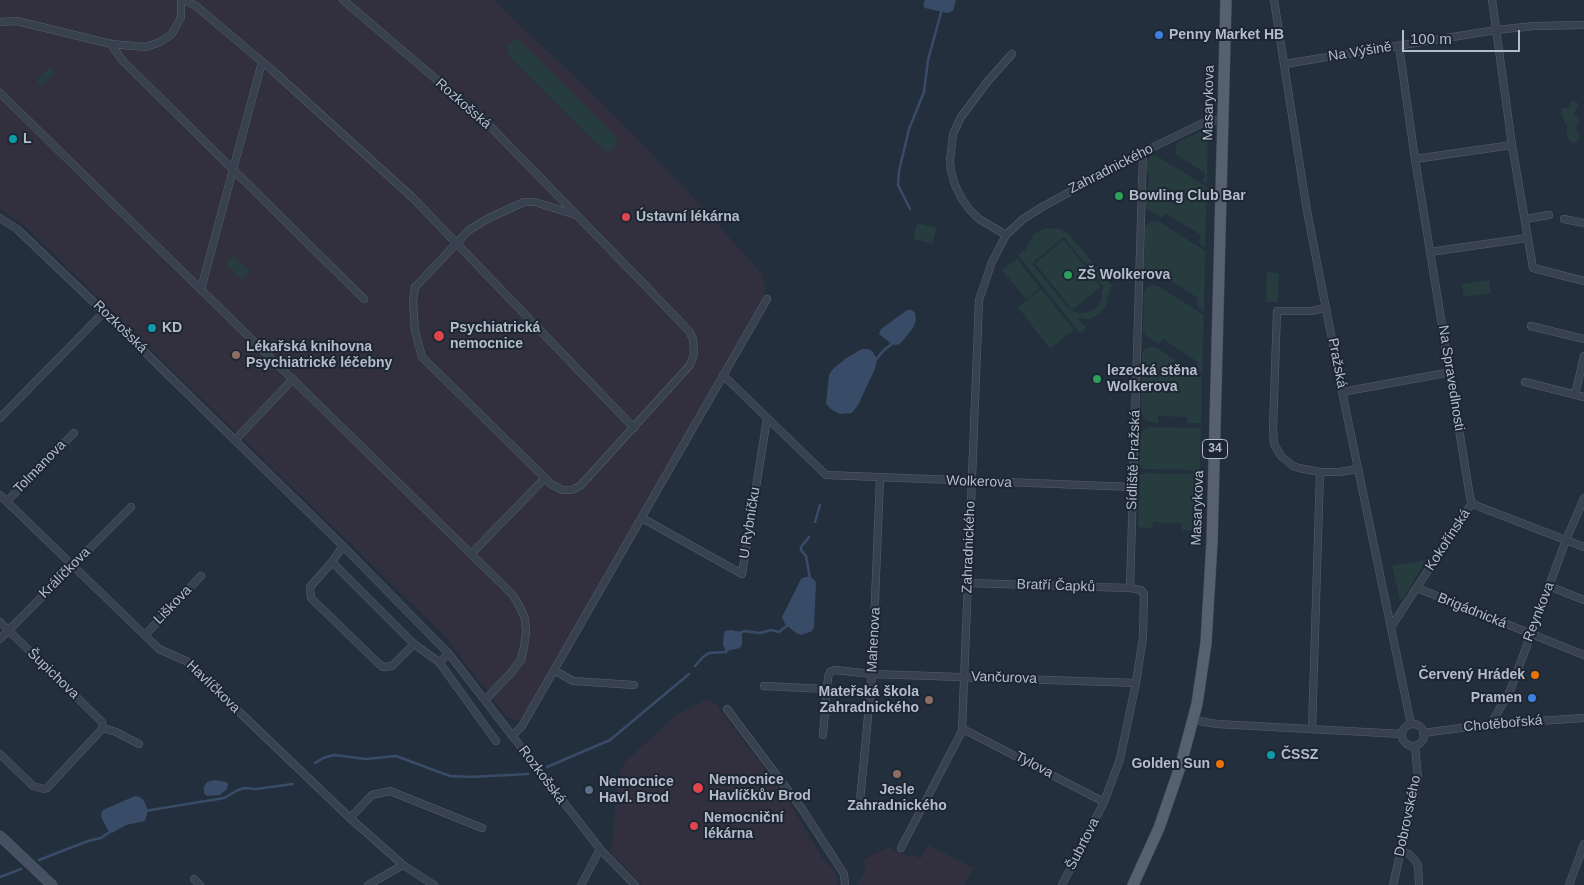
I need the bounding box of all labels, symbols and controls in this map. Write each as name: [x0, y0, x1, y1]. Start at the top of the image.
scale bar: [1404, 20, 1522, 52]
place label: Penny Market HB: [1169, 27, 1284, 43]
marker: Penny Market HB: [1153, 29, 1165, 41]
text: 100 m: [1410, 30, 1452, 47]
street label: Na Výšině: [1327, 39, 1393, 65]
street label: Masarykova: [1200, 65, 1218, 141]
street label: Rozkošská: [432, 75, 494, 133]
place label: L: [23, 131, 32, 147]
marker: L: [7, 133, 19, 145]
street label: Zahradnického: [1066, 140, 1156, 198]
place label: Bowling Club Bar: [1129, 188, 1246, 204]
marker: Bowling Club Bar: [1113, 190, 1125, 202]
place label: Ústavní lékárna: [636, 209, 739, 225]
marker: Ústavní lékárna: [620, 211, 632, 223]
place label: ZŠ Wolkerova: [1078, 267, 1170, 283]
marker: ZŠ Wolkerova: [1062, 269, 1074, 281]
street label: Rozkošská: [90, 297, 150, 357]
place label: KD: [162, 320, 182, 336]
place label: Psychiatrická nemocnice: [450, 320, 540, 352]
marker: KD: [146, 322, 158, 334]
street label: Na Spravedlnosti: [1434, 324, 1468, 432]
marker: Psychiatrická nemocnice: [432, 329, 446, 343]
street label: Pražská: [1324, 337, 1350, 389]
place label: Lékařská knihovna Psychiatrické léčebny: [246, 339, 392, 372]
marker: Lékařská knihovna Psychiatrické léčebny: [230, 349, 242, 361]
place label: lezecká stěna Wolkerova: [1107, 363, 1197, 396]
marker: lezecká stěna Wolkerova: [1091, 373, 1103, 385]
street label: Sídliště Pražská: [1124, 410, 1144, 510]
street label: Tolmanova: [10, 437, 70, 497]
road number: 34: [1202, 439, 1228, 458]
street label: Masarykova: [1188, 470, 1208, 546]
street label: Wolkerova: [946, 472, 1012, 492]
street label: U Rybníčku: [736, 486, 764, 560]
street label: Zahradnického: [959, 500, 979, 594]
street label: Kokořínská: [1422, 506, 1474, 574]
street label: Králíčkova: [36, 544, 94, 602]
street label: Bratří Čapků: [1016, 576, 1096, 596]
street label: Reynkova: [1520, 580, 1558, 644]
street label: Liškova: [150, 582, 196, 628]
street label: Brigádnická: [1435, 590, 1509, 632]
street label: Mahenova: [864, 607, 884, 673]
street label: Šupichova: [24, 645, 82, 703]
street label: Havlíčkova: [183, 657, 243, 717]
place label: Červený Hrádek: [1418, 667, 1525, 683]
street label: Vančurova: [971, 668, 1037, 688]
marker: Červený Hrádek: [1529, 669, 1541, 681]
place label: Mateřská škola Zahradnického: [819, 684, 919, 716]
place label: Pramen: [1471, 690, 1522, 706]
marker: Pramen: [1526, 692, 1538, 704]
marker: Mateřská škola Zahradnického: [923, 694, 935, 706]
street label: Chotěbořská: [1463, 712, 1543, 736]
street label: Rozkošská: [515, 743, 569, 807]
place label: ČSSZ: [1281, 747, 1318, 763]
street label: Tylova: [1012, 748, 1056, 782]
marker: ČSSZ: [1265, 749, 1277, 761]
place label: Golden Sun: [1131, 756, 1210, 772]
marker: Golden Sun: [1214, 758, 1226, 770]
marker: Jesle Zahradnického: [891, 768, 903, 780]
place label: Nemocnice Havlíčkův Brod: [709, 772, 811, 804]
place label: Nemocnice Havl. Brod: [599, 774, 674, 806]
street label: Dobrovského: [1391, 774, 1425, 858]
marker: Nemocnice Havlíčkův Brod: [691, 781, 705, 795]
place label: Jesle Zahradnického: [847, 782, 947, 814]
marker: Nemocnice Havl. Brod: [583, 784, 595, 796]
place label: Nemocniční lékárna: [704, 810, 783, 842]
street label: Šubrtova: [1063, 815, 1103, 873]
marker: Nemocniční lékárna: [688, 820, 700, 832]

